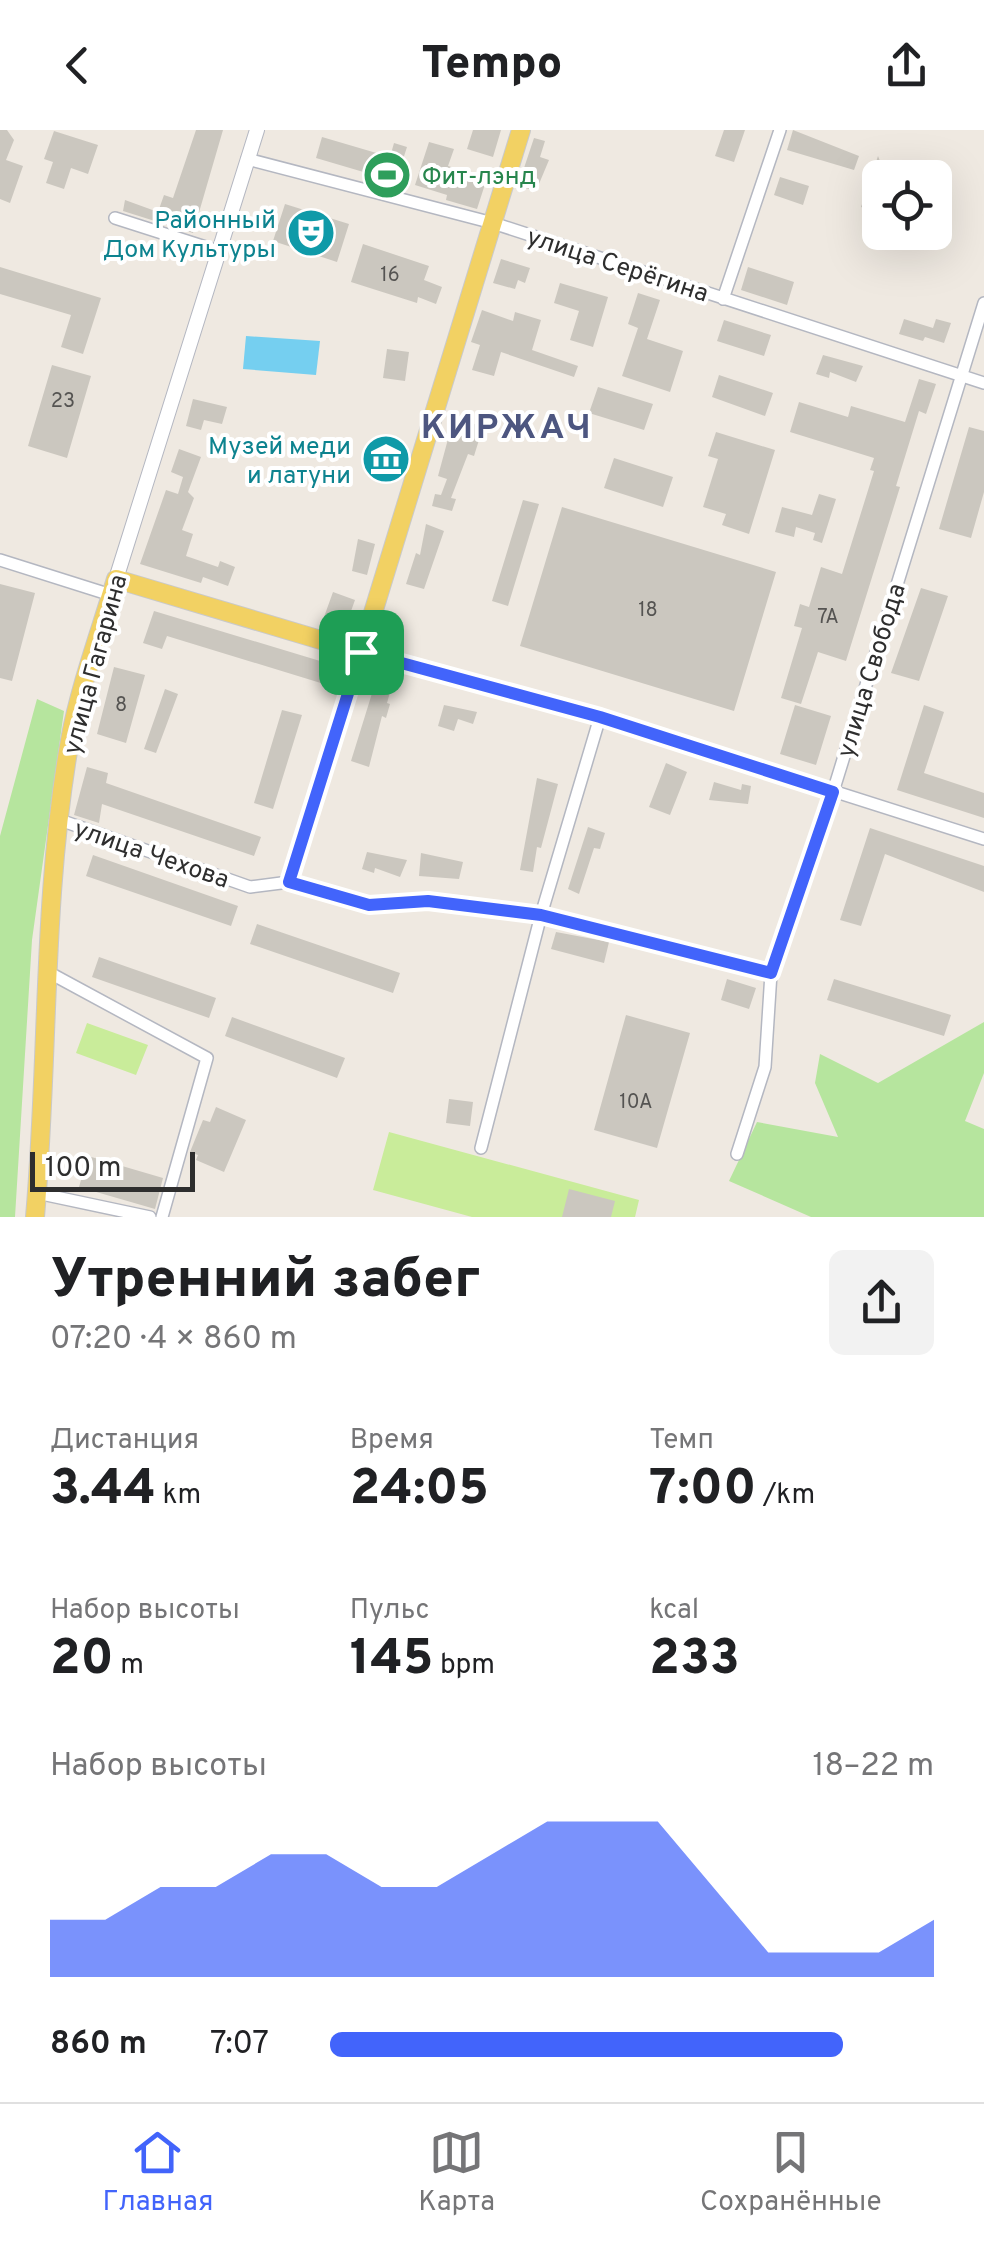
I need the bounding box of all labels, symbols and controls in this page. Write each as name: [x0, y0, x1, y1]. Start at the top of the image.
text: Tempo: [422, 37, 562, 94]
icon: back: [50, 38, 105, 93]
icon: share: [879, 38, 934, 93]
sports icon: Фит-лэнд: [361, 149, 413, 201]
map controls: [862, 160, 952, 250]
button: locate: [862, 160, 952, 250]
place label: Фит-лэнд: [422, 162, 536, 194]
place label: Районный Дом Культуры: [103, 206, 276, 267]
theatre icon: Районный Дом Культуры: [285, 207, 337, 259]
street label: улица Серёгина: [522, 222, 712, 311]
house number: 16: [380, 263, 400, 289]
house number: 23: [51, 389, 75, 415]
district label: КИРЖАЧ: [421, 407, 593, 451]
place label: Музей меди и латуни: [208, 432, 351, 493]
museum icon: Музей меди и латуни: [360, 433, 412, 485]
street label: улица Гагарина: [57, 571, 136, 758]
street label: улица Свобода: [831, 580, 915, 762]
house number: 18: [638, 598, 658, 624]
house number: 7А: [817, 605, 839, 631]
pin: [319, 610, 404, 695]
icon: arrive: [334, 625, 389, 680]
house number: 8: [115, 693, 127, 719]
street label: улица Чехова: [69, 814, 233, 897]
house number: 10А: [619, 1090, 653, 1116]
scale bar: [30, 1147, 195, 1192]
text: 100 m: [45, 1151, 121, 1187]
text: Утренний забег: [50, 1247, 480, 1317]
button: share: [829, 1250, 934, 1355]
text: 07:20 · 4 × 860 m: [50, 1320, 297, 1360]
text: Дистанция: [50, 1423, 199, 1459]
text: Время: [350, 1423, 434, 1459]
text: Темп: [649, 1423, 714, 1459]
text: 3.44: [50, 1459, 156, 1522]
text: 24:05: [350, 1459, 489, 1522]
text: 7:00: [649, 1459, 756, 1522]
text: km: [156, 1478, 201, 1514]
text: /km: [756, 1478, 815, 1514]
text: Набор высоты: [50, 1593, 240, 1629]
text: Пульс: [350, 1593, 429, 1629]
text: kcal: [649, 1593, 699, 1629]
text: 20: [50, 1629, 114, 1692]
text: 145: [350, 1629, 433, 1692]
text: 233: [649, 1629, 740, 1692]
text: m: [114, 1648, 144, 1684]
text: bpm: [433, 1648, 495, 1684]
text: Набор высоты: [50, 1747, 267, 1787]
text: 18–22 m: [813, 1747, 934, 1787]
text: 860 m: [50, 2025, 147, 2065]
text: 7:07: [210, 2025, 269, 2065]
tab: Главная: [102, 2125, 213, 2221]
tab: Карта: [418, 2125, 495, 2221]
tab: Сохранённые: [700, 2125, 882, 2221]

